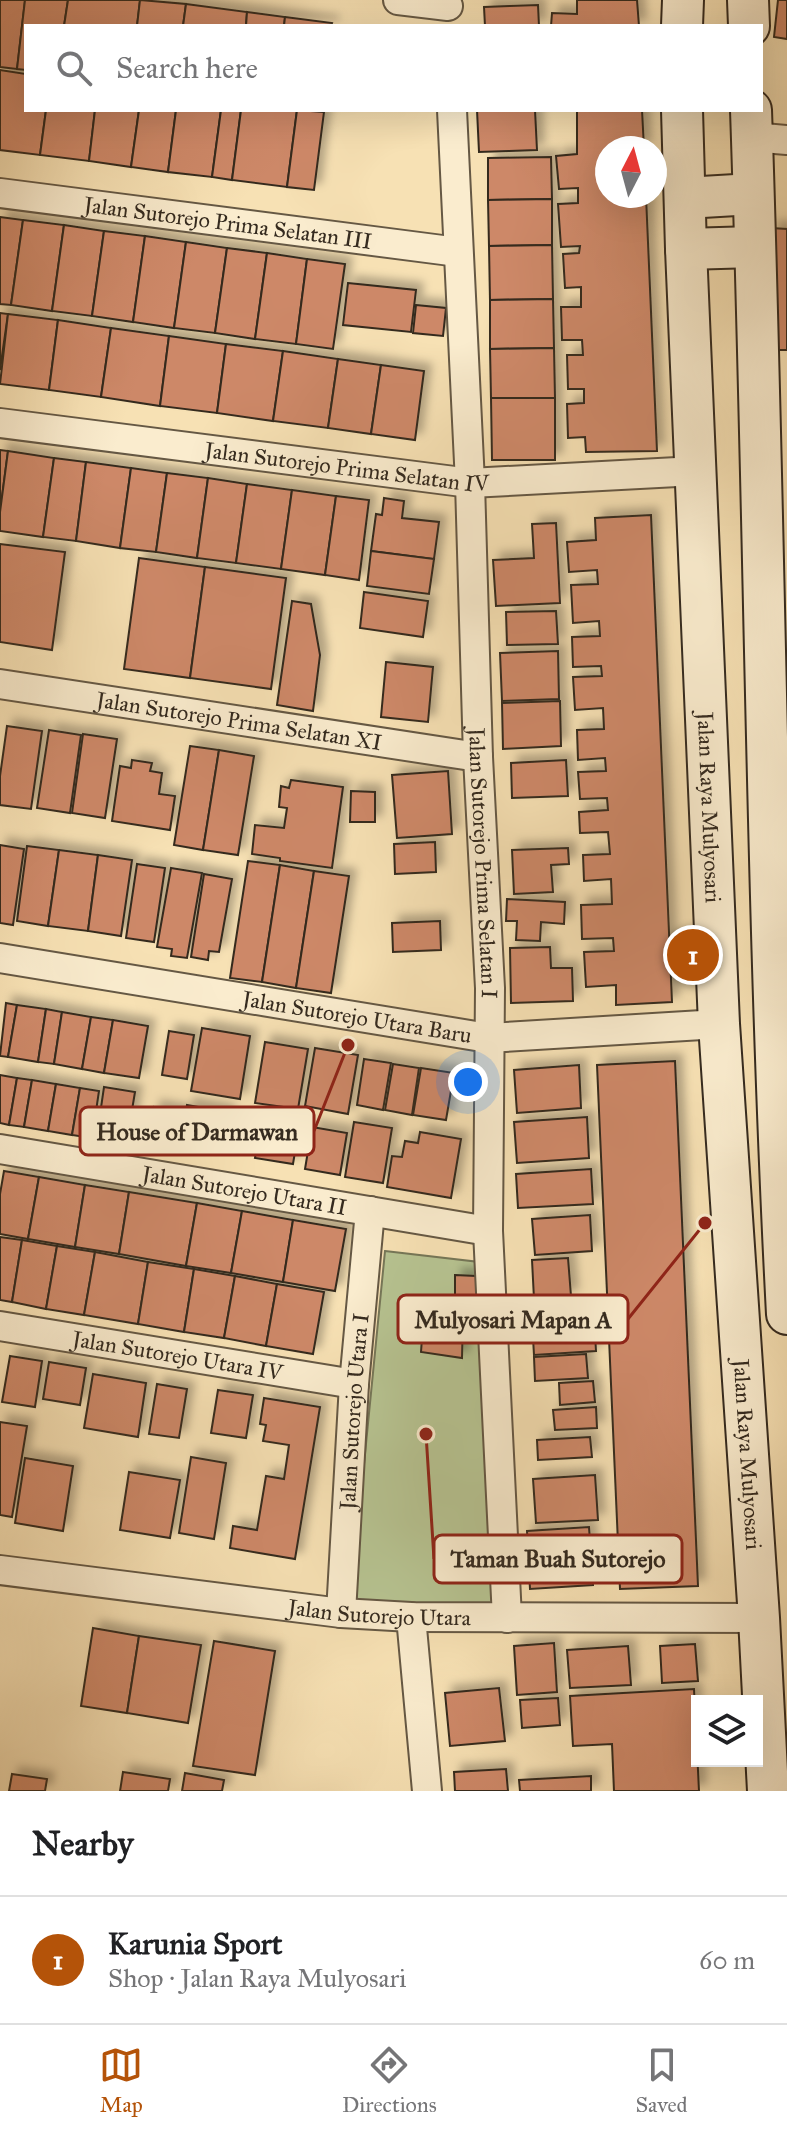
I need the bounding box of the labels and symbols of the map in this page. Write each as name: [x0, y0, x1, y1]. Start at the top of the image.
north arrow: [595, 136, 667, 208]
street label: Jalan Sutorejo Prima Selatan III: [80, 191, 374, 255]
street label: Jalan Sutorejo Prima Selatan IV: [201, 436, 492, 497]
street label: Jalan Sutorejo Prima Selatan XI: [93, 686, 384, 756]
street label: Jalan Raya Mulyosari: [692, 709, 727, 904]
street label: Jalan Sutorejo Prima Selatan I: [463, 725, 503, 999]
pin: 1: [667, 925, 719, 985]
street label: Jalan Sutorejo Utara Baru: [239, 985, 474, 1049]
your location: [448, 1062, 488, 1102]
callout: House of Darmawan: [80, 1107, 314, 1155]
text: House of Darmawan: [96, 1117, 298, 1147]
street label: Jalan Sutorejo Utara II: [138, 1160, 349, 1221]
callout: Mulyosari Mapan A: [398, 1295, 628, 1343]
text: Mulyosari Mapan A: [414, 1305, 613, 1335]
street label: Jalan Sutorejo Utara I: [334, 1312, 375, 1513]
street label: Jalan Sutorejo Utara IV: [68, 1325, 286, 1386]
street label: Jalan Raya Mulyosari: [727, 1356, 767, 1551]
callout: Taman Buah Sutorejo: [434, 1535, 682, 1583]
text: Taman Buah Sutorejo: [449, 1544, 666, 1574]
street label: Jalan Sutorejo Utara: [284, 1593, 471, 1631]

